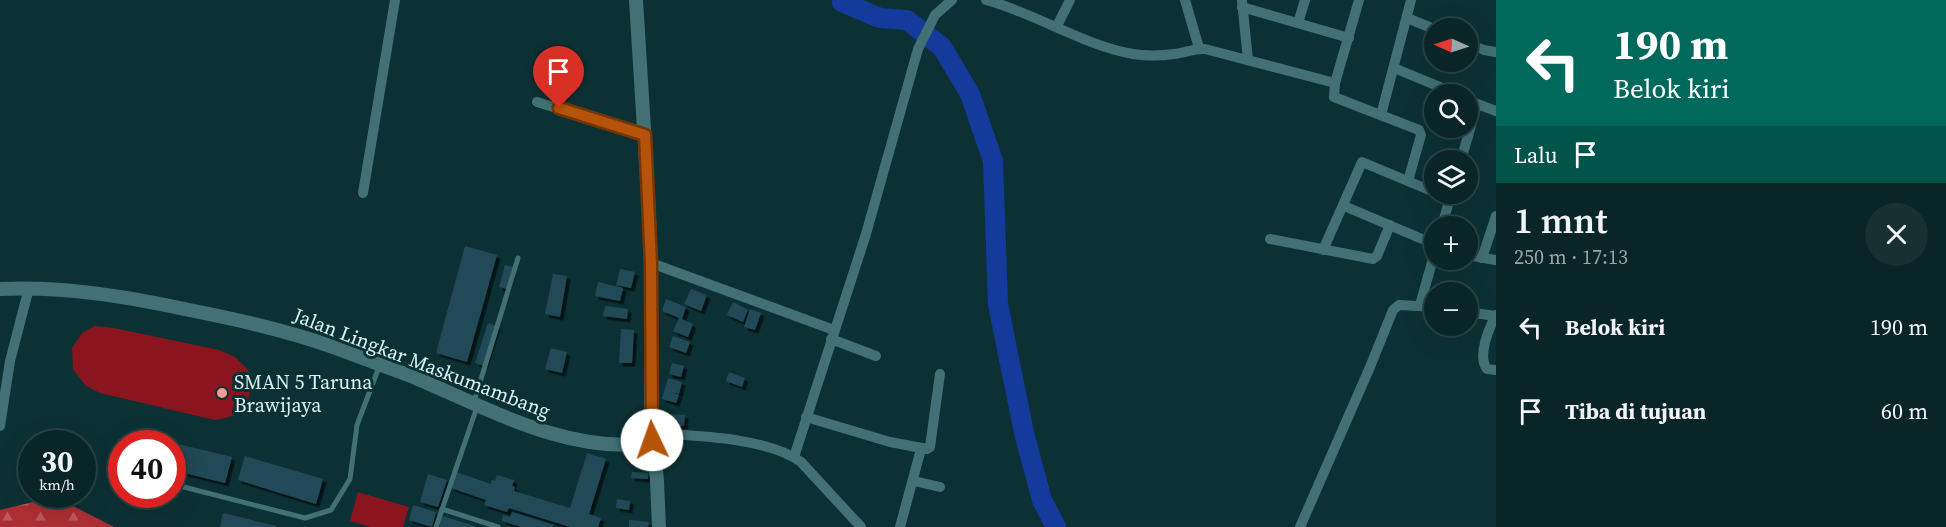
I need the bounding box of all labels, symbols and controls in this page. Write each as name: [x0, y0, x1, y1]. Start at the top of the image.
text: 190 m: [1613, 15, 1728, 73]
north arrow: [1424, 18, 1478, 72]
map controls: [1424, 18, 1478, 336]
icon: left: [1514, 24, 1592, 102]
pin: [533, 46, 584, 108]
icon: arrive: [542, 55, 575, 88]
text: Belok kiri: [1613, 70, 1729, 107]
button: search: [1424, 84, 1478, 138]
icon: arrive: [1569, 138, 1602, 171]
text: Lalu: [1514, 140, 1557, 170]
button: layers: [1424, 150, 1478, 204]
text: 1 mnt: [1514, 196, 1607, 245]
button: close: [1865, 203, 1928, 266]
button: +: [1424, 216, 1478, 270]
text: 250 m · 17:13: [1514, 243, 1628, 271]
button: −: [1424, 282, 1478, 336]
street label: Jalan Lingkar Maskumambang: [289, 301, 555, 425]
icon: left: [1514, 311, 1547, 344]
text: Belok kiri: [1565, 312, 1665, 342]
text: 190 m: [1870, 312, 1928, 342]
place label: SMAN 5 Taruna Brawijaya: [234, 368, 373, 419]
marker: SMAN 5 Taruna Brawijaya: [215, 386, 229, 400]
icon: arrive: [1514, 395, 1547, 428]
text: Tiba di tujuan: [1565, 396, 1706, 426]
text: 60 m: [1881, 396, 1928, 426]
position arrow: [620, 408, 684, 472]
speed limit sign: 40: [108, 430, 186, 508]
text: 30: [41, 441, 73, 482]
text: km/h: [39, 474, 75, 495]

